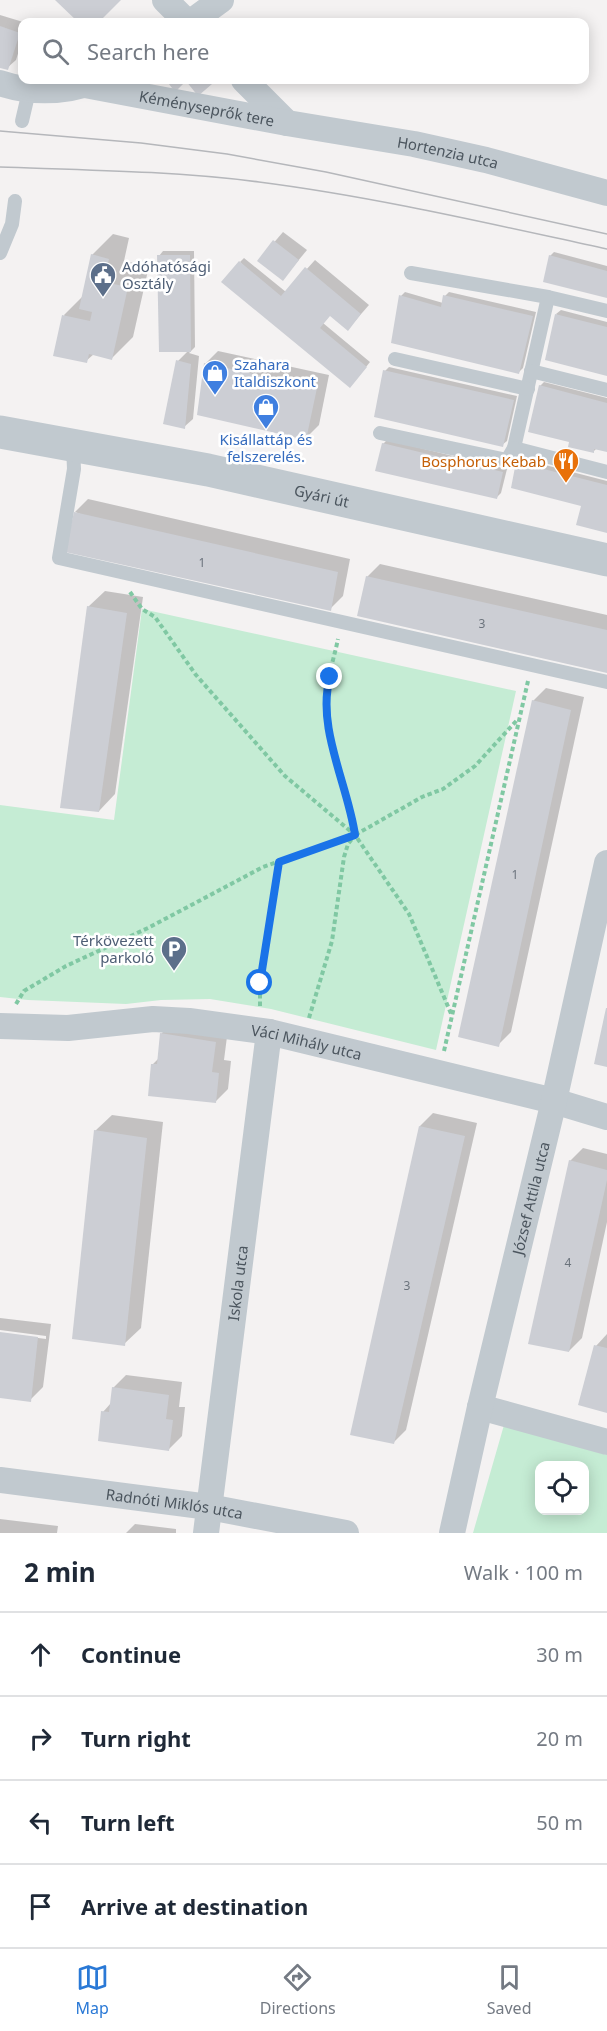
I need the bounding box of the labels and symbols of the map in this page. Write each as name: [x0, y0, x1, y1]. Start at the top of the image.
street label: Kéményseprők tere: [138, 85, 276, 130]
street label: Hortenzia utca: [396, 131, 501, 173]
place label: Adóhatósági Osztály: [122, 256, 211, 293]
public building icon: Adóhatósági Osztály: [88, 260, 118, 298]
place label: Szahara Italdiszkont: [234, 354, 316, 391]
shop icon: Szahara Italdiszkont: [200, 358, 230, 396]
shop icon: Kisállattáp és felszerelés.: [251, 392, 281, 430]
place label: Kisállattáp és felszerelés.: [220, 429, 312, 466]
restaurant icon: Bosphorus Kebab: [551, 446, 581, 484]
place label: Bosphorus Kebab: [421, 451, 546, 471]
street label: Gyári út: [292, 480, 352, 512]
house number: 1: [199, 554, 205, 571]
house number: 3: [479, 615, 486, 632]
route end: [316, 663, 342, 689]
house number: 1: [512, 866, 518, 883]
place label: Térkövezett parkoló: [73, 930, 155, 967]
parking icon: Térkövezett parkoló: [159, 934, 189, 972]
route start: [246, 969, 272, 995]
street label: Váci Mihály utca: [250, 1020, 364, 1064]
street label: József Attila utca: [507, 1140, 554, 1259]
street label: Iskola utca: [223, 1244, 252, 1322]
house number: 4: [565, 1254, 572, 1271]
house number: 3: [404, 1277, 411, 1294]
street label: Radnóti Miklós utca: [105, 1484, 245, 1523]

